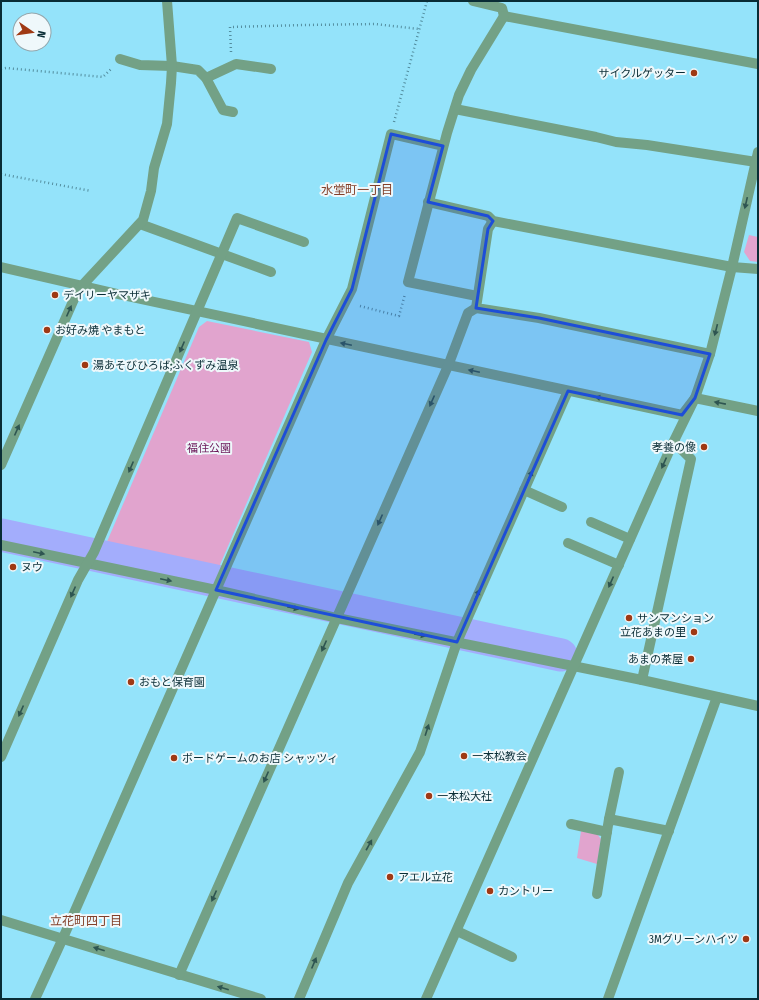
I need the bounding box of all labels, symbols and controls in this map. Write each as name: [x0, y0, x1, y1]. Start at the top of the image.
north arrow: [12, 12, 52, 52]
text: N: [34, 29, 48, 39]
place label: サイクルゲッター: [599, 67, 686, 80]
marker: サイクルゲッター: [689, 68, 699, 78]
district label: 水堂町一丁目: [321, 183, 393, 197]
one-way arrow: [743, 197, 749, 210]
place label: デイリーヤマザキ: [63, 289, 151, 302]
marker: デイリーヤマザキ: [50, 290, 60, 300]
one-way arrow: [66, 305, 72, 316]
place label: お好み焼 やまもと: [55, 324, 145, 337]
one-way arrow: [713, 324, 719, 336]
marker: お好み焼 やまもと: [42, 325, 52, 335]
one-way arrow: [340, 340, 353, 346]
one-way arrow: [179, 342, 185, 353]
place label: 湯あそびひろば;ふくずみ温泉: [93, 359, 239, 372]
marker: 湯あそびひろば;ふくずみ温泉: [80, 360, 90, 370]
one-way arrow: [467, 367, 480, 373]
one-way arrow: [595, 394, 607, 400]
one-way arrow: [429, 396, 435, 407]
one-way arrow: [714, 400, 726, 406]
one-way arrow: [14, 423, 20, 435]
place label: 孝養の像: [652, 441, 696, 454]
park label: 福住公園: [187, 442, 231, 455]
marker: 孝養の像: [699, 442, 709, 452]
one-way arrow: [661, 458, 667, 469]
one-way arrow: [128, 461, 134, 472]
one-way arrow: [527, 471, 533, 482]
one-way arrow: [376, 515, 382, 527]
one-way arrow: [33, 551, 45, 557]
place label: ヌウ: [21, 561, 43, 574]
marker: ヌウ: [8, 562, 18, 572]
one-way arrow: [608, 577, 614, 588]
one-way arrow: [160, 578, 172, 584]
one-way arrow: [70, 586, 76, 598]
one-way arrow: [474, 589, 480, 601]
one-way arrow: [287, 605, 299, 611]
place label: サンマンション: [637, 612, 714, 625]
marker: サンマンション: [624, 613, 634, 623]
place label: 立花あまの里: [620, 626, 686, 639]
marker: 立花あまの里: [689, 627, 699, 637]
one-way arrow: [414, 632, 427, 638]
one-way arrow: [321, 640, 327, 652]
place label: あまの茶屋: [628, 653, 683, 666]
marker: あまの茶屋: [686, 654, 696, 664]
place label: おもと保育園: [139, 676, 205, 689]
marker: おもと保育園: [126, 677, 136, 687]
one-way arrow: [18, 705, 24, 717]
one-way arrow: [425, 723, 431, 735]
place label: 一本松教会: [472, 750, 527, 763]
marker: 一本松教会: [459, 751, 469, 761]
place label: ボードゲームのお店 シャッツィ: [182, 752, 338, 765]
marker: ボードゲームのお店 シャッツィ: [169, 753, 179, 763]
one-way arrow: [263, 772, 269, 784]
place label: 一本松大社: [437, 790, 492, 803]
marker: 一本松大社: [424, 791, 434, 801]
one-way arrow: [366, 840, 372, 851]
place label: アエル立花: [398, 871, 453, 884]
marker: アエル立花: [385, 872, 395, 882]
place label: カントリー: [498, 885, 553, 898]
marker: カントリー: [485, 886, 495, 896]
one-way arrow: [211, 891, 217, 902]
district label: 立花町四丁目: [50, 914, 122, 928]
place label: 3Mグリーンハイツ: [649, 933, 738, 946]
marker: 3Mグリーンハイツ: [741, 934, 751, 944]
one-way arrow: [93, 946, 105, 952]
one-way arrow: [311, 958, 317, 969]
one-way arrow: [217, 985, 229, 991]

